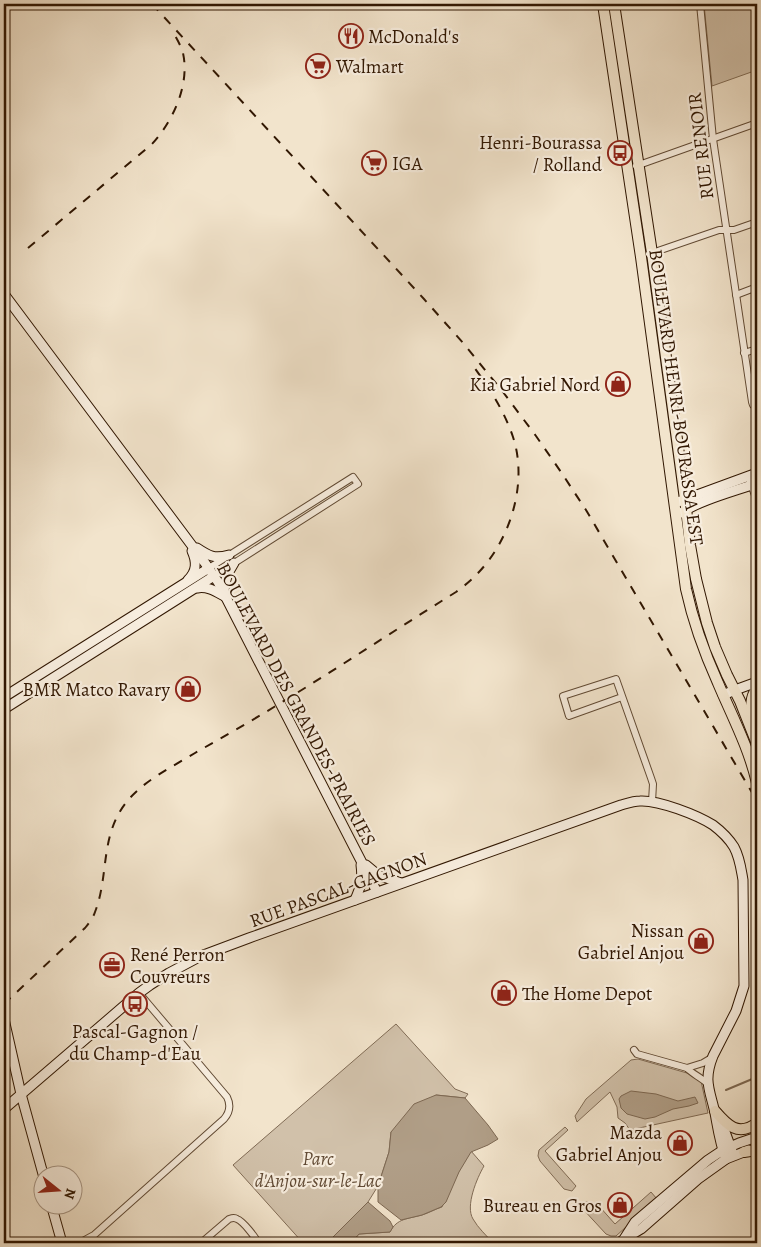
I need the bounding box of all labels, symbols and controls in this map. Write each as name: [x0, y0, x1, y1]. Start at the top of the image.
restaurant icon: McDonald's: [338, 23, 364, 49]
place label: McDonald's: [368, 24, 459, 50]
supermarket icon: Walmart: [305, 53, 331, 79]
place label: Walmart: [335, 54, 404, 80]
street label: RUE RENOIR: [682, 91, 720, 201]
place label: Henri-Bourassa / Rolland: [479, 130, 603, 178]
bus stop icon: Henri-Bourassa / Rolland: [607, 140, 633, 166]
supermarket icon: IGA: [361, 150, 387, 176]
place label: IGA: [392, 151, 424, 177]
street label: BOULEVARD HENRI-BOURASSA EST: [642, 247, 710, 548]
shop icon: Kia Gabriel Nord: [605, 371, 631, 397]
place label: Kia Gabriel Nord: [470, 372, 601, 398]
street label: BOULEVARD DES GRANDES-PRAIRIES: [210, 558, 382, 851]
shop icon: BMR Matco Ravary: [175, 676, 201, 702]
place label: BMR Matco Ravary: [22, 677, 171, 703]
street label: RUE PASCAL-GAGNON: [246, 846, 431, 934]
place label: Nissan Gabriel Anjou: [578, 918, 685, 966]
shop icon: Nissan Gabriel Anjou: [688, 928, 714, 954]
place label: René Perron Couvreurs: [130, 942, 225, 990]
office icon: René Perron Couvreurs: [99, 952, 125, 978]
shop icon: The Home Depot: [491, 980, 517, 1006]
place label: The Home Depot: [522, 981, 652, 1007]
bus stop icon: Pascal-Gagnon / du Champ-d'Eau: [122, 991, 148, 1017]
place label: Pascal-Gagnon / du Champ-d'Eau: [69, 1019, 202, 1067]
place label: Mazda Gabriel Anjou: [556, 1120, 663, 1168]
shop icon: Mazda Gabriel Anjou: [667, 1130, 693, 1156]
park label: Parc d'Anjou-sur-le-Lac: [255, 1146, 382, 1194]
north arrow: [32, 1164, 82, 1214]
text: N: [59, 1186, 81, 1201]
shop icon: Bureau en Gros: [607, 1192, 633, 1218]
place label: Bureau en Gros: [483, 1193, 602, 1219]

